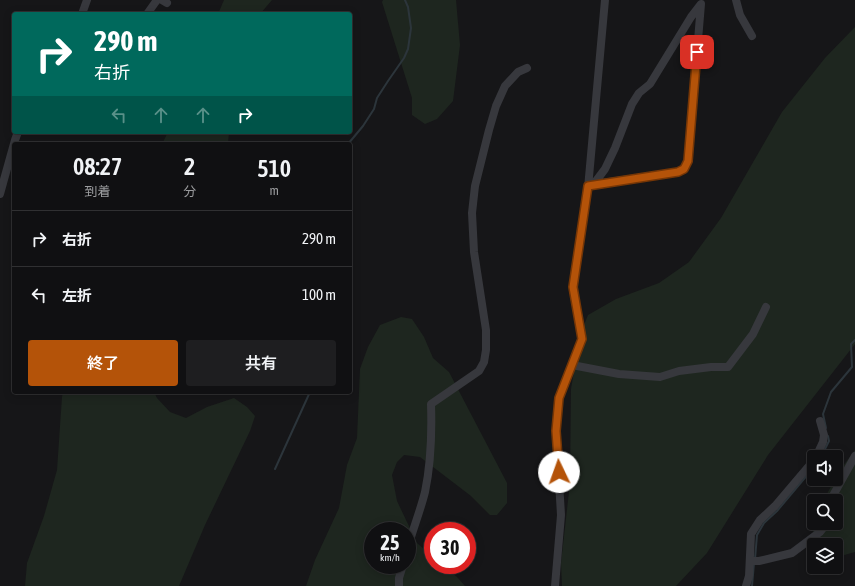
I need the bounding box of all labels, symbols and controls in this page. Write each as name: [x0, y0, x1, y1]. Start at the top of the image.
text: 290 m: [94, 25, 157, 57]
icon: right: [28, 28, 80, 80]
pin: [680, 35, 714, 69]
icon: arrive: [686, 41, 708, 63]
text: 右折: [94, 62, 130, 83]
icon: left: [108, 104, 130, 126]
icon: ahead: [150, 104, 172, 126]
icon: ahead: [192, 104, 214, 126]
icon: right: [234, 104, 256, 126]
text: 08:27: [73, 153, 122, 180]
text: 2: [184, 153, 195, 180]
text: 510: [257, 155, 291, 182]
text: m: [269, 183, 279, 198]
text: 到着: [85, 184, 111, 199]
text: 分: [183, 184, 196, 199]
icon: right: [28, 228, 50, 250]
text: 290 m: [302, 230, 336, 247]
text: 右折: [62, 231, 92, 248]
icon: left: [28, 284, 50, 306]
text: 100 m: [302, 286, 336, 303]
text: 左折: [62, 287, 92, 304]
button: 終了: [28, 340, 178, 386]
button: 共有: [186, 340, 336, 386]
map controls: [807, 450, 843, 574]
button: sound: [807, 450, 843, 486]
position arrow: [538, 451, 580, 493]
button: search: [807, 494, 843, 530]
speed limit sign: 30: [424, 522, 476, 574]
text: 25: [381, 531, 399, 554]
button: layers: [807, 538, 843, 574]
text: km/h: [380, 552, 400, 563]

